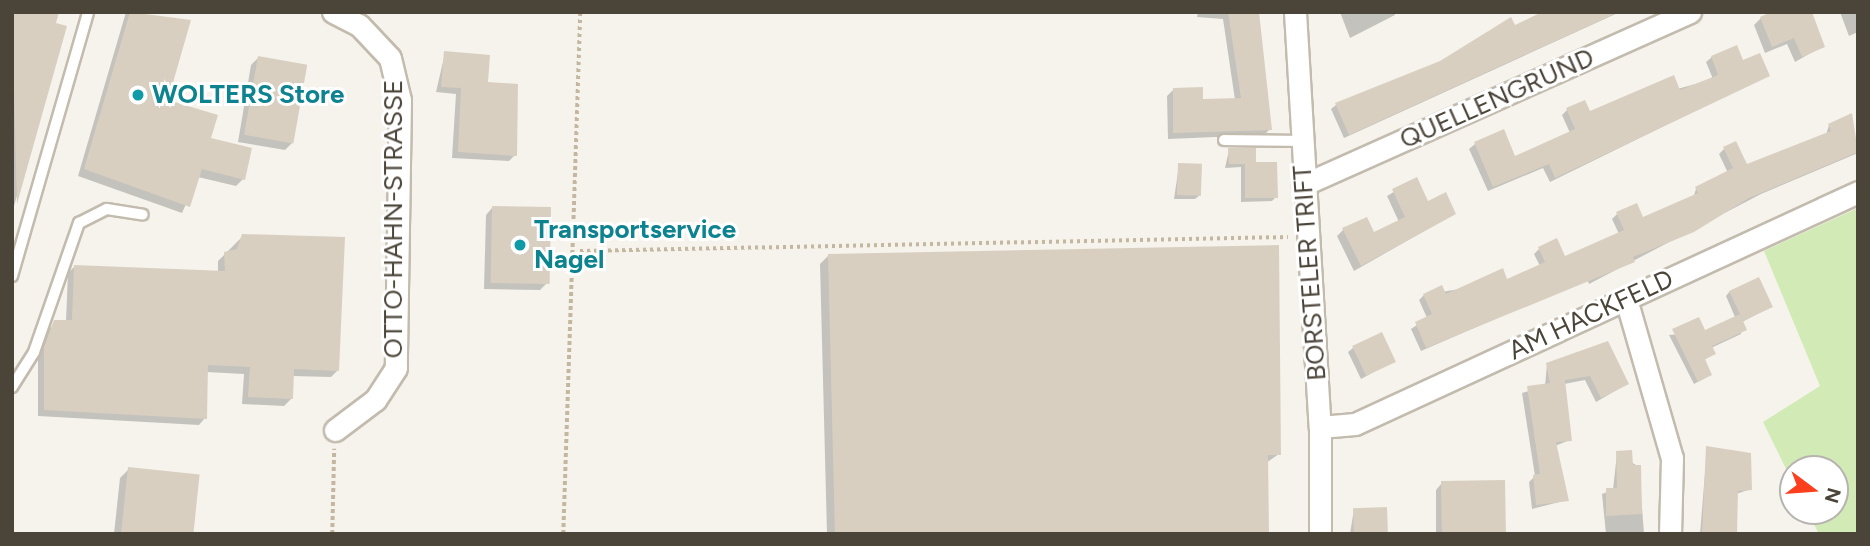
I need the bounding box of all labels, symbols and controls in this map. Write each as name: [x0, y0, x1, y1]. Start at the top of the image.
street label: QUELLENGRUND: [1395, 42, 1599, 156]
place label: WOLTERS Store: [152, 79, 344, 111]
street label: OTTO-HAHN-STRASSE: [378, 80, 410, 358]
marker: WOLTERS Store: [130, 87, 146, 103]
street label: BORSTELER TRIFT: [1287, 164, 1333, 382]
place label: Transportservice Nagel: [534, 214, 736, 276]
marker: Transportservice Nagel: [512, 237, 528, 253]
street label: AM HACKFELD: [1504, 263, 1678, 367]
north arrow: [1779, 455, 1849, 525]
text: N: [1820, 485, 1846, 506]

